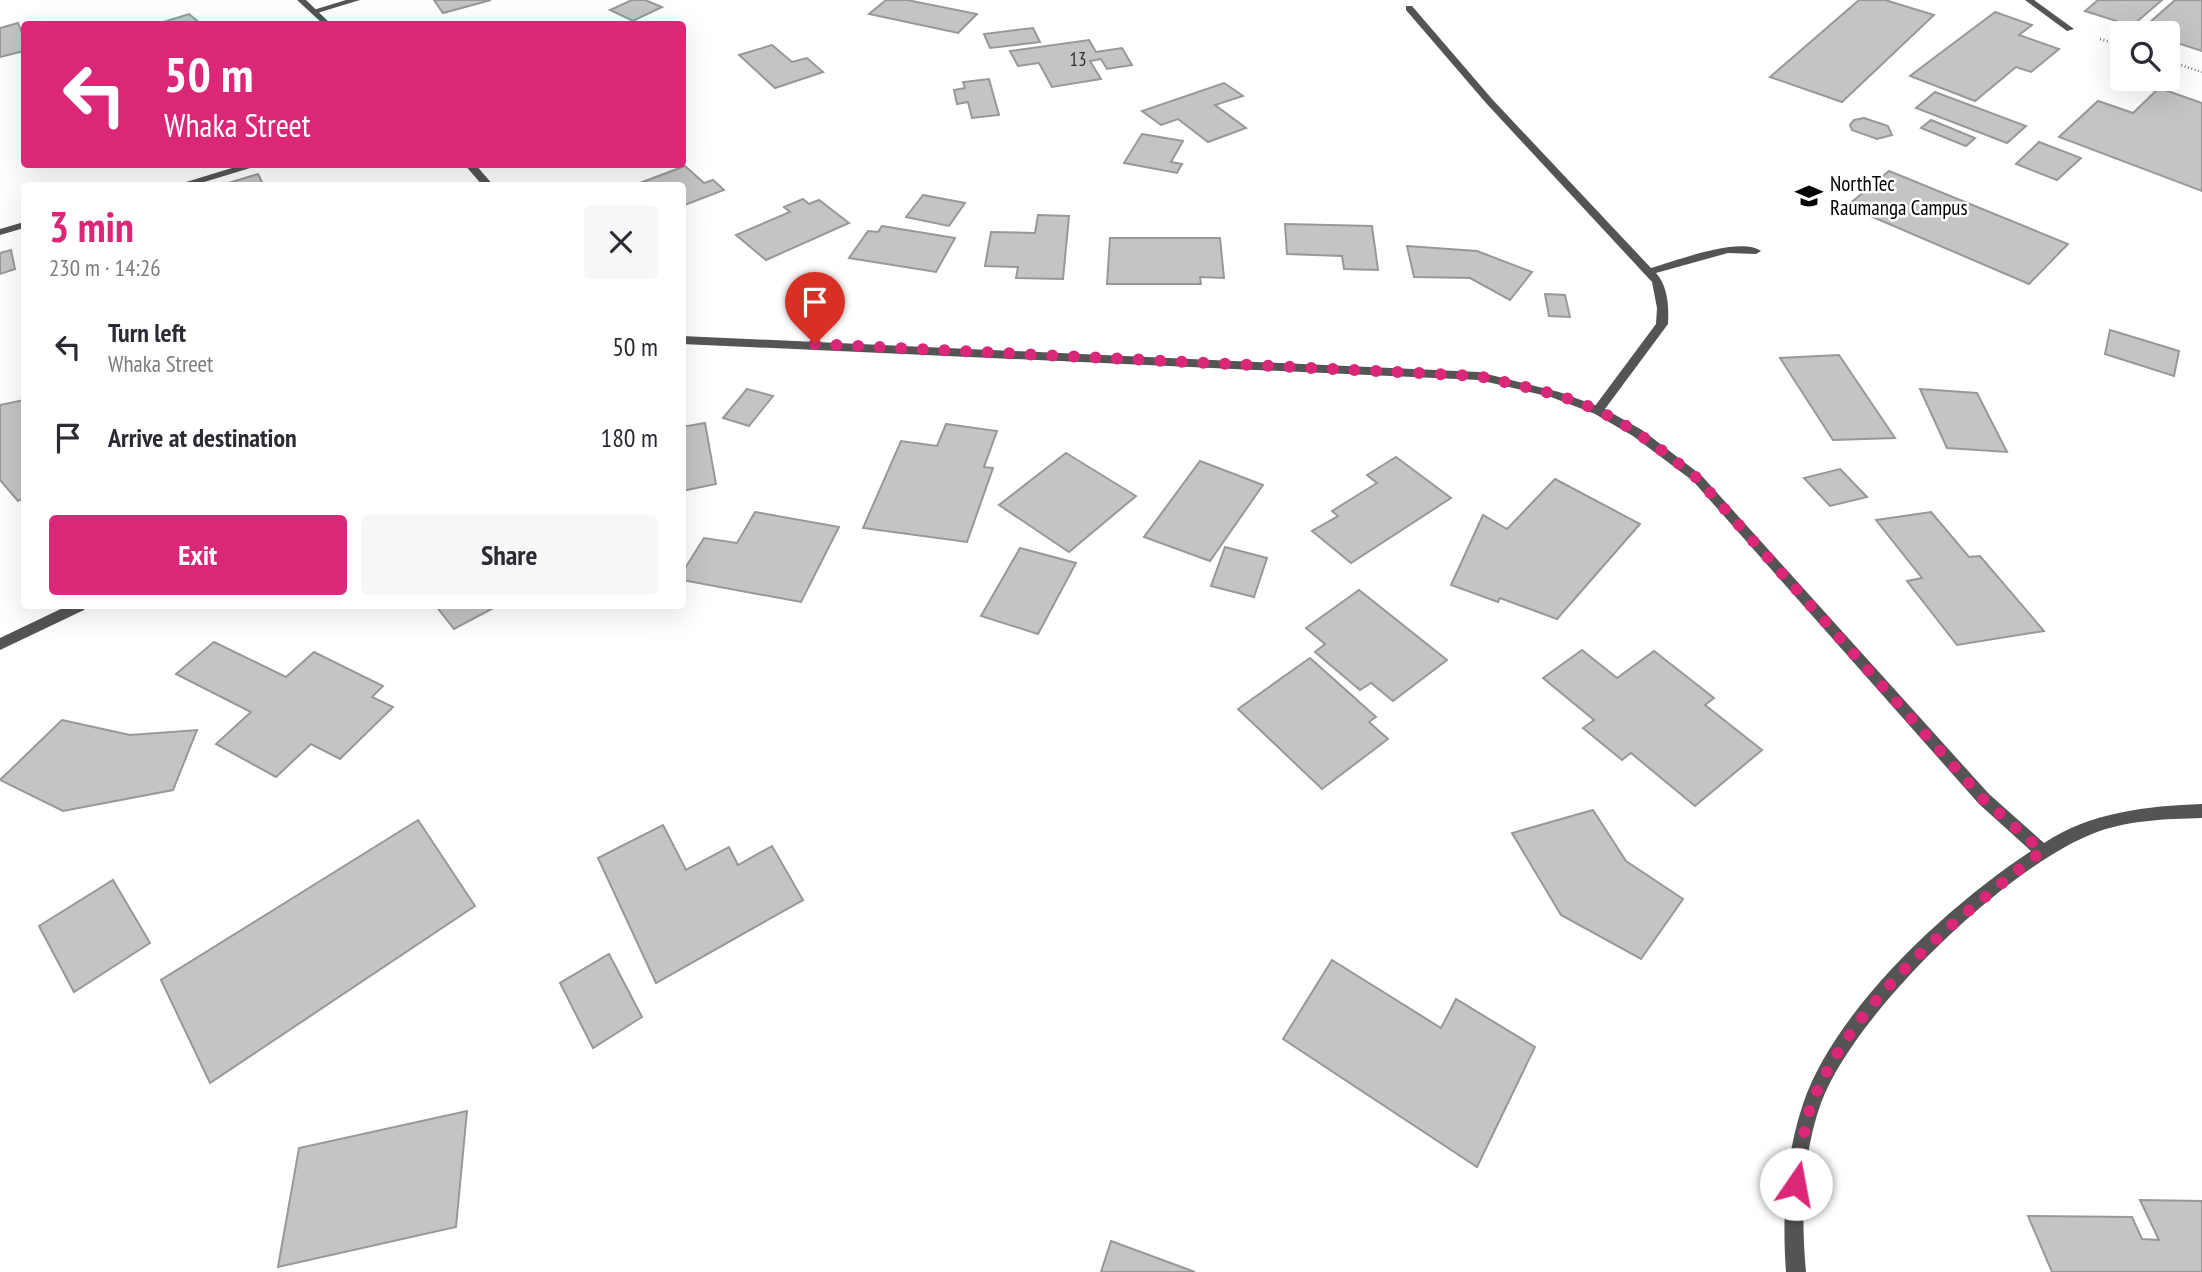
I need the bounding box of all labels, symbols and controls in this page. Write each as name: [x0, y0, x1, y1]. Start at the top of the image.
map controls: [2110, 21, 2180, 91]
button: search: [2110, 21, 2180, 91]
text: 50 m: [164, 42, 253, 106]
house number: 13: [1069, 47, 1087, 71]
icon: left: [49, 49, 140, 140]
text: Whaka Street: [164, 104, 311, 146]
place label: NorthTec Raumanga Campus: [1830, 170, 1968, 221]
school or university icon: NorthTec Raumanga Campus: [1794, 181, 1824, 211]
text: 3 min: [49, 199, 134, 254]
button: close: [584, 205, 658, 279]
text: 230 m · 14:26: [49, 253, 161, 282]
pin: [785, 272, 845, 344]
icon: arrive: [796, 283, 834, 321]
text: Turn left: [108, 316, 186, 349]
icon: left: [49, 328, 87, 366]
text: 50 m: [612, 330, 658, 363]
text: Whaka Street: [108, 349, 213, 378]
icon: arrive: [49, 419, 87, 457]
text: Arrive at destination: [108, 421, 297, 454]
text: 180 m: [600, 421, 658, 454]
button: Exit: [49, 515, 347, 595]
button: Share: [361, 515, 658, 595]
position arrow: [1759, 1147, 1833, 1221]

